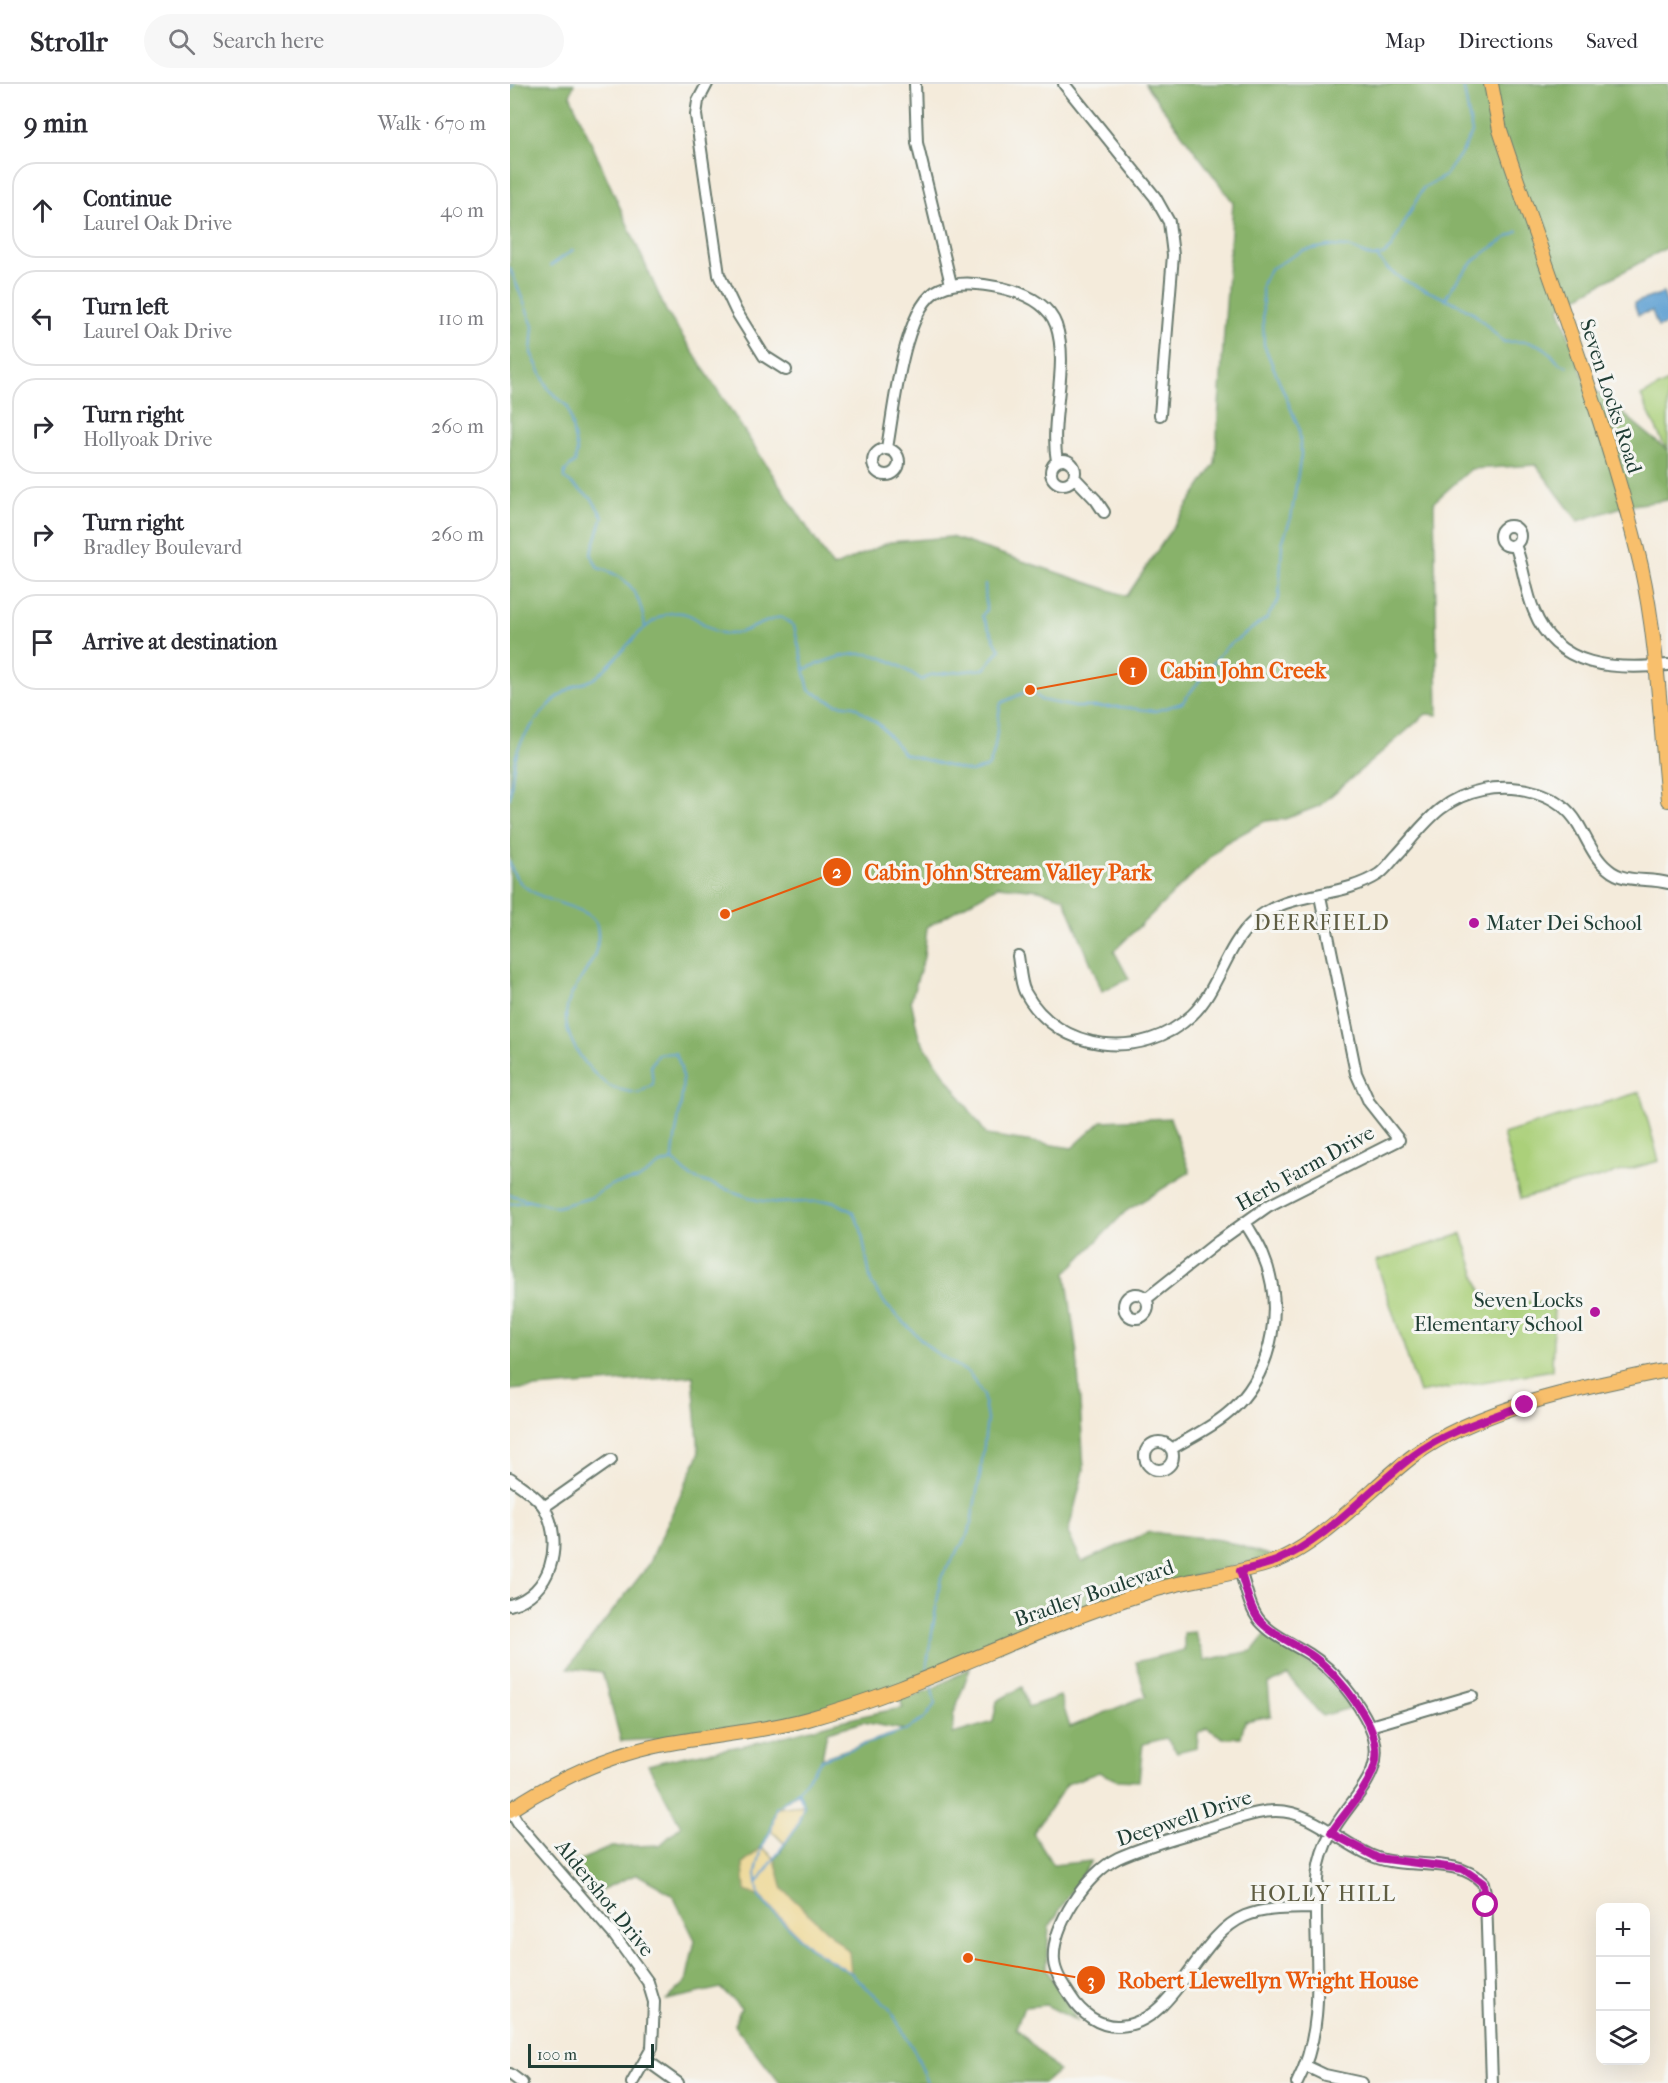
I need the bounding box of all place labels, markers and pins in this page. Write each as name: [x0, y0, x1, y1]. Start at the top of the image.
callout: Cabin John Creek: [1118, 651, 1338, 691]
callout: Cabin John Stream Valley Park: [822, 852, 1163, 892]
place label: Mater Dei School: [1486, 911, 1642, 935]
marker: Mater Dei School: [1467, 916, 1481, 930]
place label: Seven Locks Elementary School: [1414, 1288, 1583, 1336]
marker: Seven Locks Elementary School: [1588, 1305, 1602, 1319]
callout: Robert Llewellyn Wright House: [1076, 1960, 1430, 2000]

